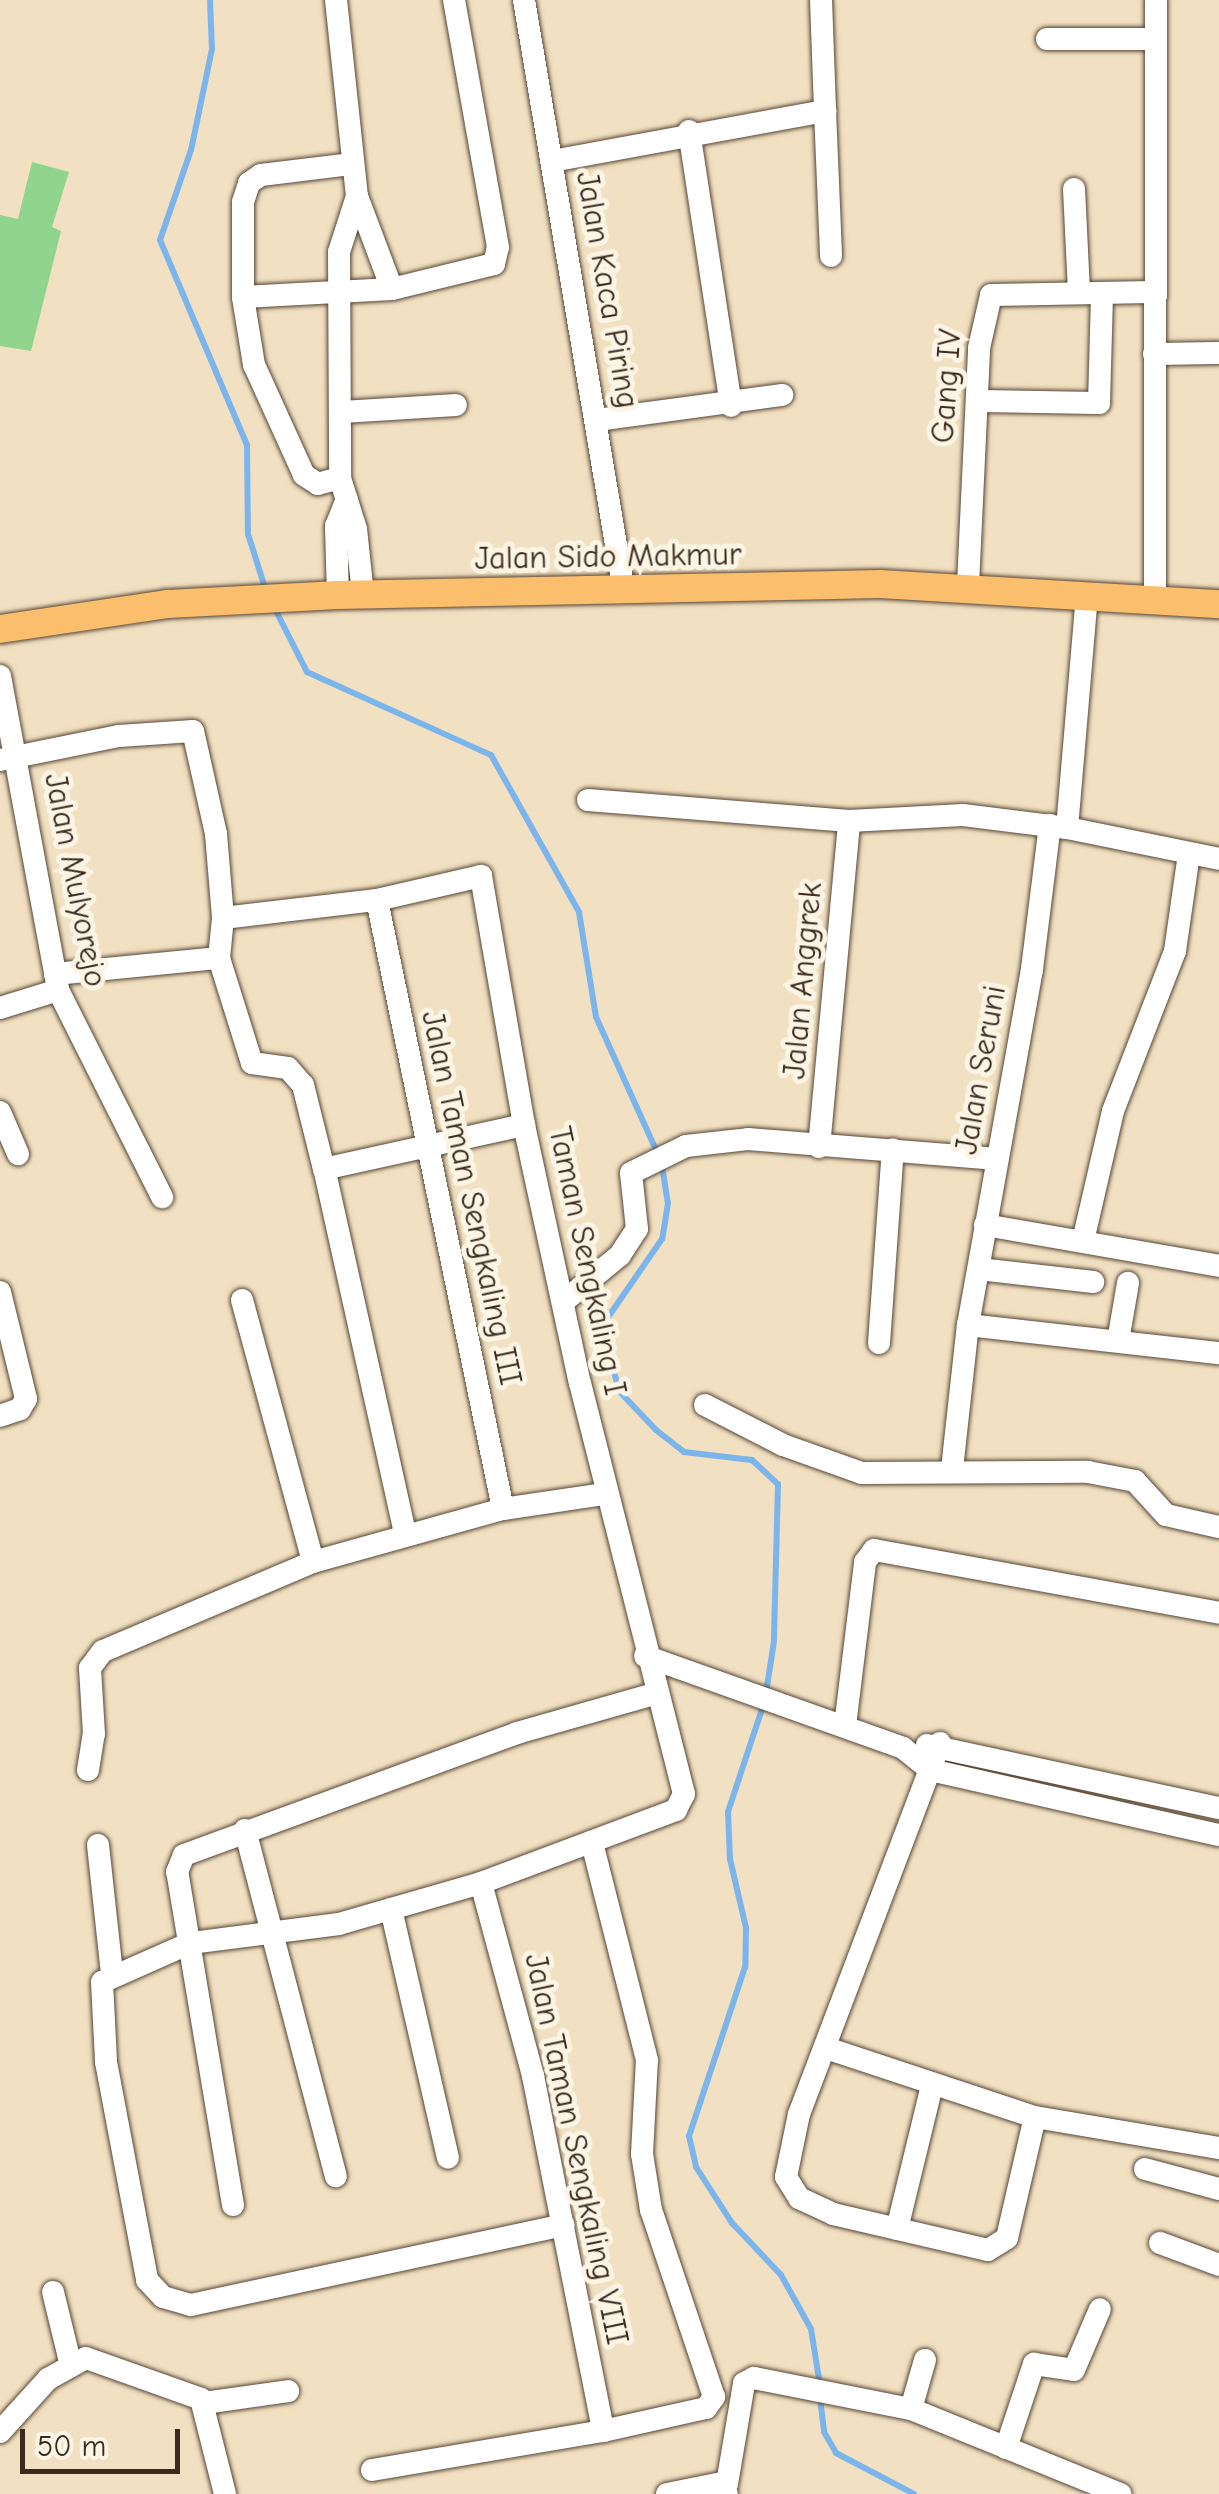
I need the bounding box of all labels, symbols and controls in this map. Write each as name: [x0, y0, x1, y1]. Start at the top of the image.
street label: Jalan Kaca Piring: [567, 169, 647, 411]
street label: Gang IV: [924, 328, 970, 444]
street label: Jalan Sido Makmur: [474, 535, 742, 579]
street label: Jalan Mulyorejo: [35, 770, 115, 990]
street label: Jalan Anggrek: [775, 881, 831, 1081]
street label: Jalan Seruni: [947, 983, 1015, 1157]
street label: Jalan Taman Sengkaling III: [413, 1007, 529, 1389]
street label: Taman Sengkaling I: [540, 1123, 634, 1399]
street label: Jalan Taman Sengkaling VIII: [516, 1950, 636, 2348]
scale bar: [25, 2409, 185, 2471]
text: 50 m: [37, 2429, 106, 2464]

